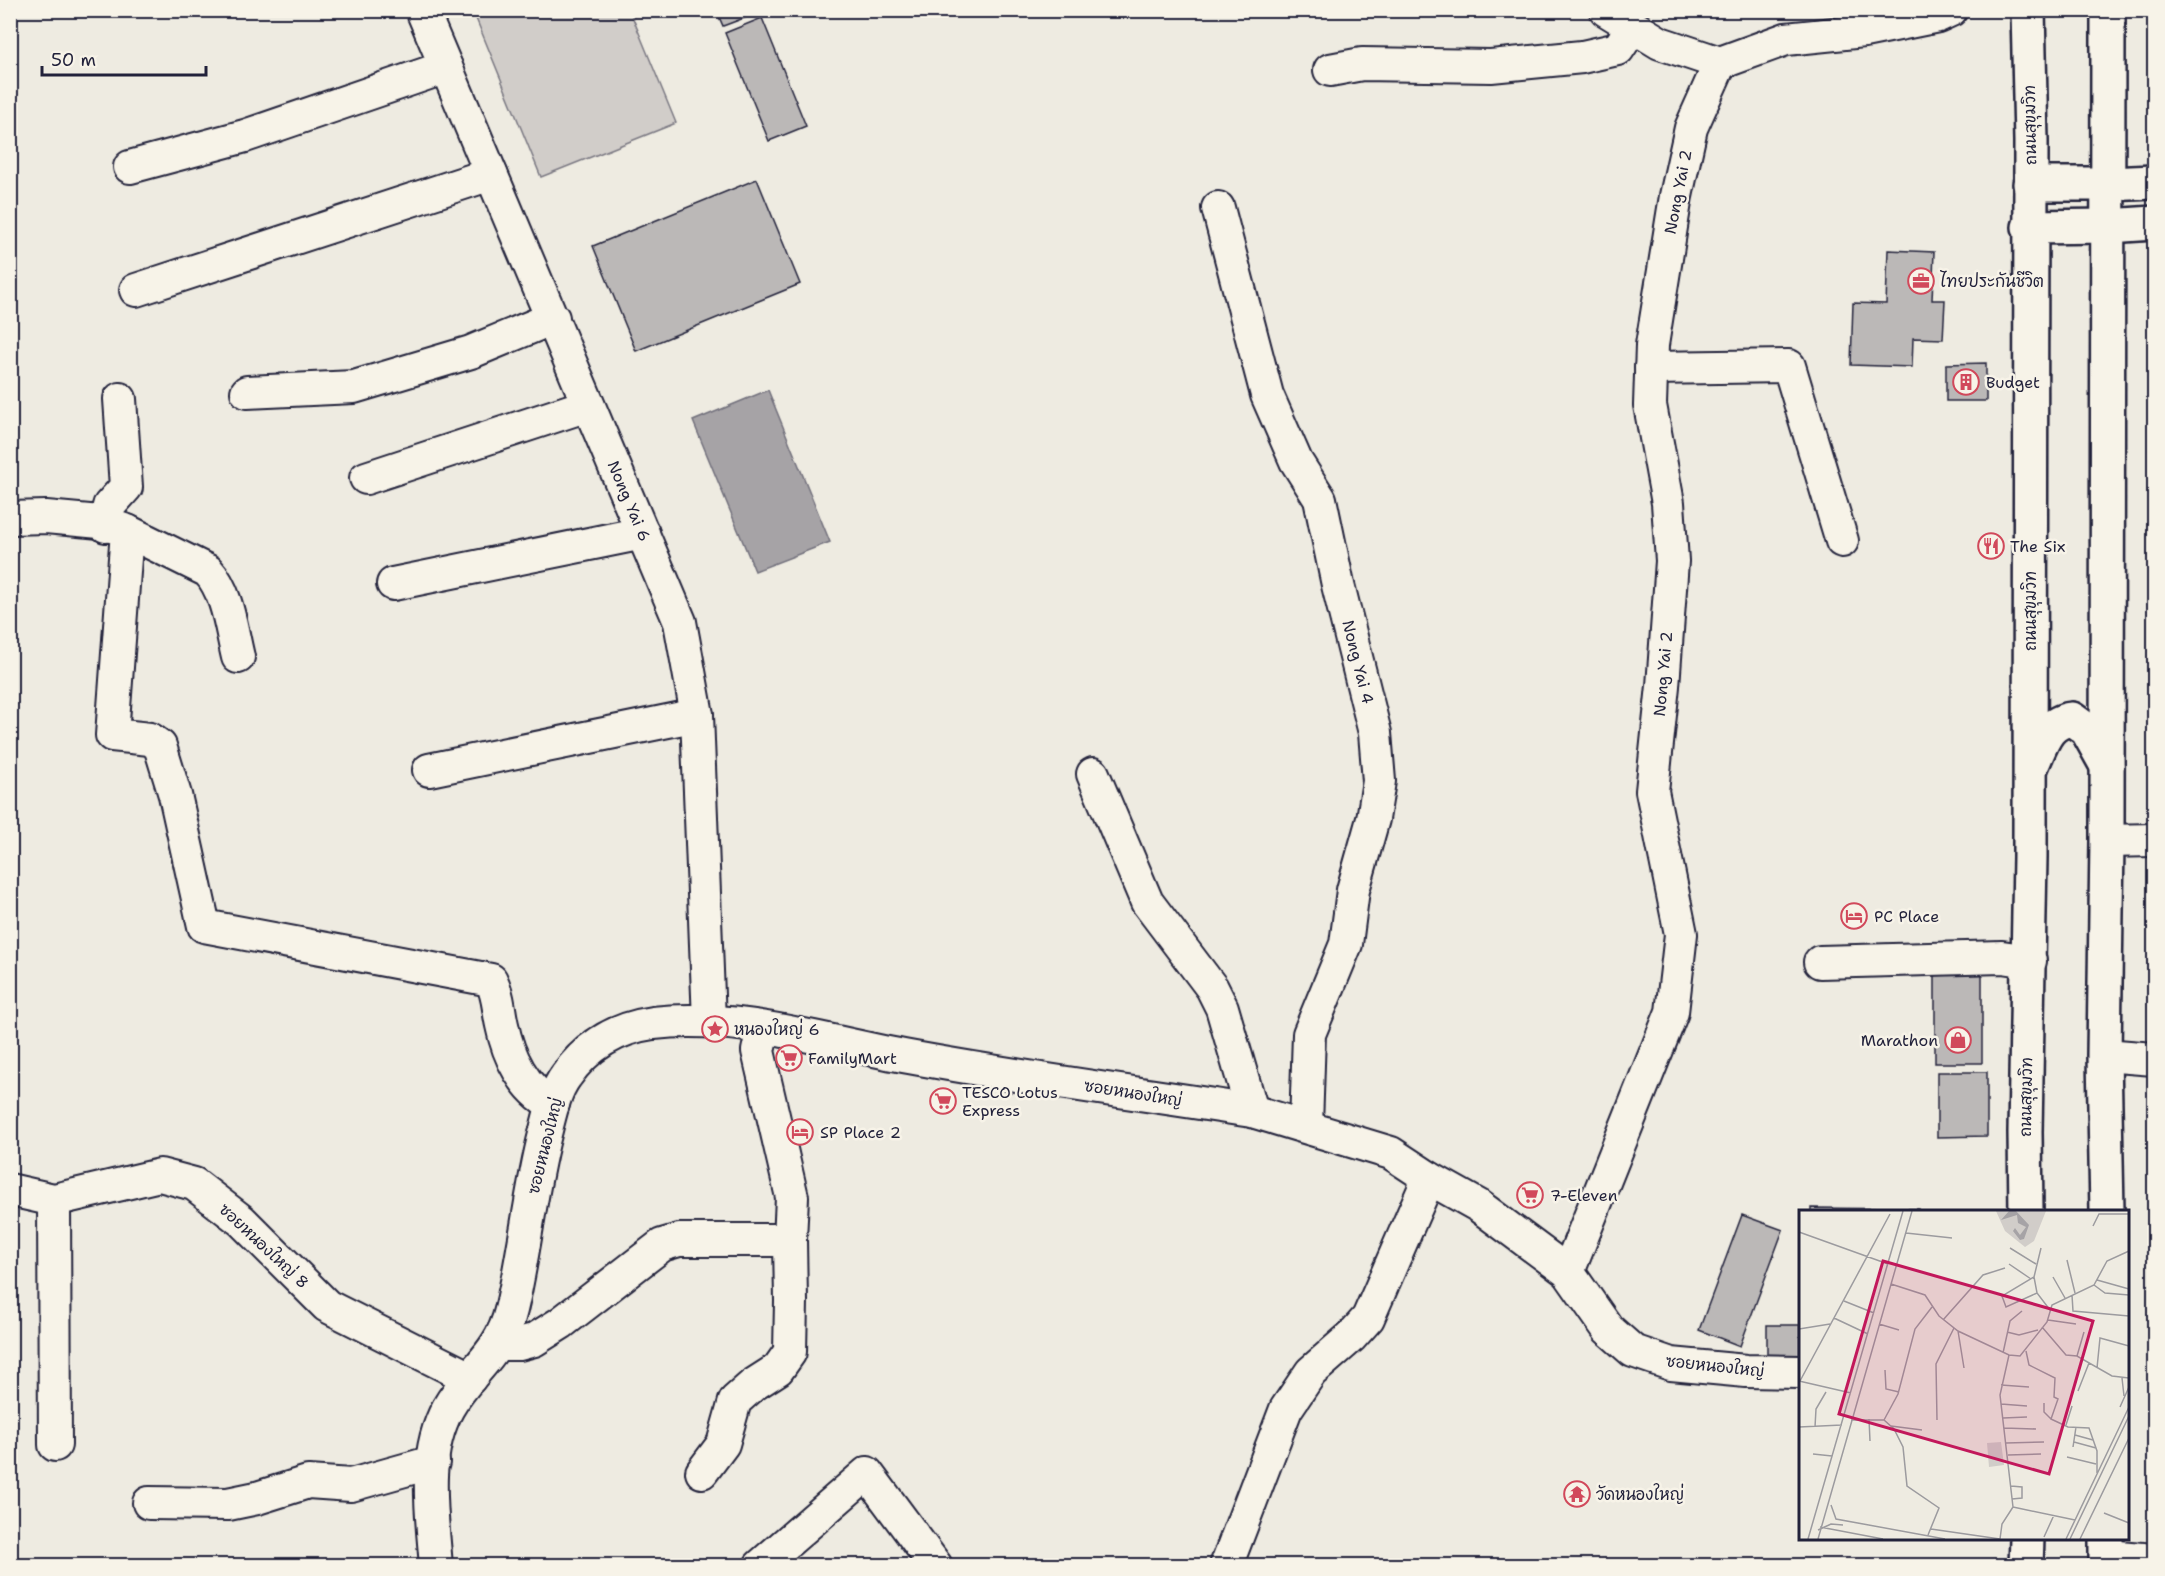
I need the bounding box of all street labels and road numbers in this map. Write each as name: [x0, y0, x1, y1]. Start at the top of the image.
street label: ถนนสุขุมวิท: [2019, 85, 2043, 165]
street label: Nong Yai 2: [1660, 148, 1696, 236]
street label: Nong Yai 6: [603, 458, 655, 544]
street label: ถนนสุขุมวิท: [2020, 571, 2043, 651]
street label: Nong Yai 4: [1337, 618, 1379, 706]
street label: Nong Yai 2: [1649, 630, 1677, 718]
street label: ถนนสุขุมวิท: [2015, 1057, 2039, 1137]
street label: ซอยหนองใหญ่: [1082, 1074, 1184, 1111]
street label: ซอยหนองใหญ่: [522, 1095, 567, 1197]
street label: ซอยหนองใหญ่ 8: [215, 1198, 314, 1293]
street label: ซอยหนองใหญ่: [1665, 1349, 1765, 1382]

